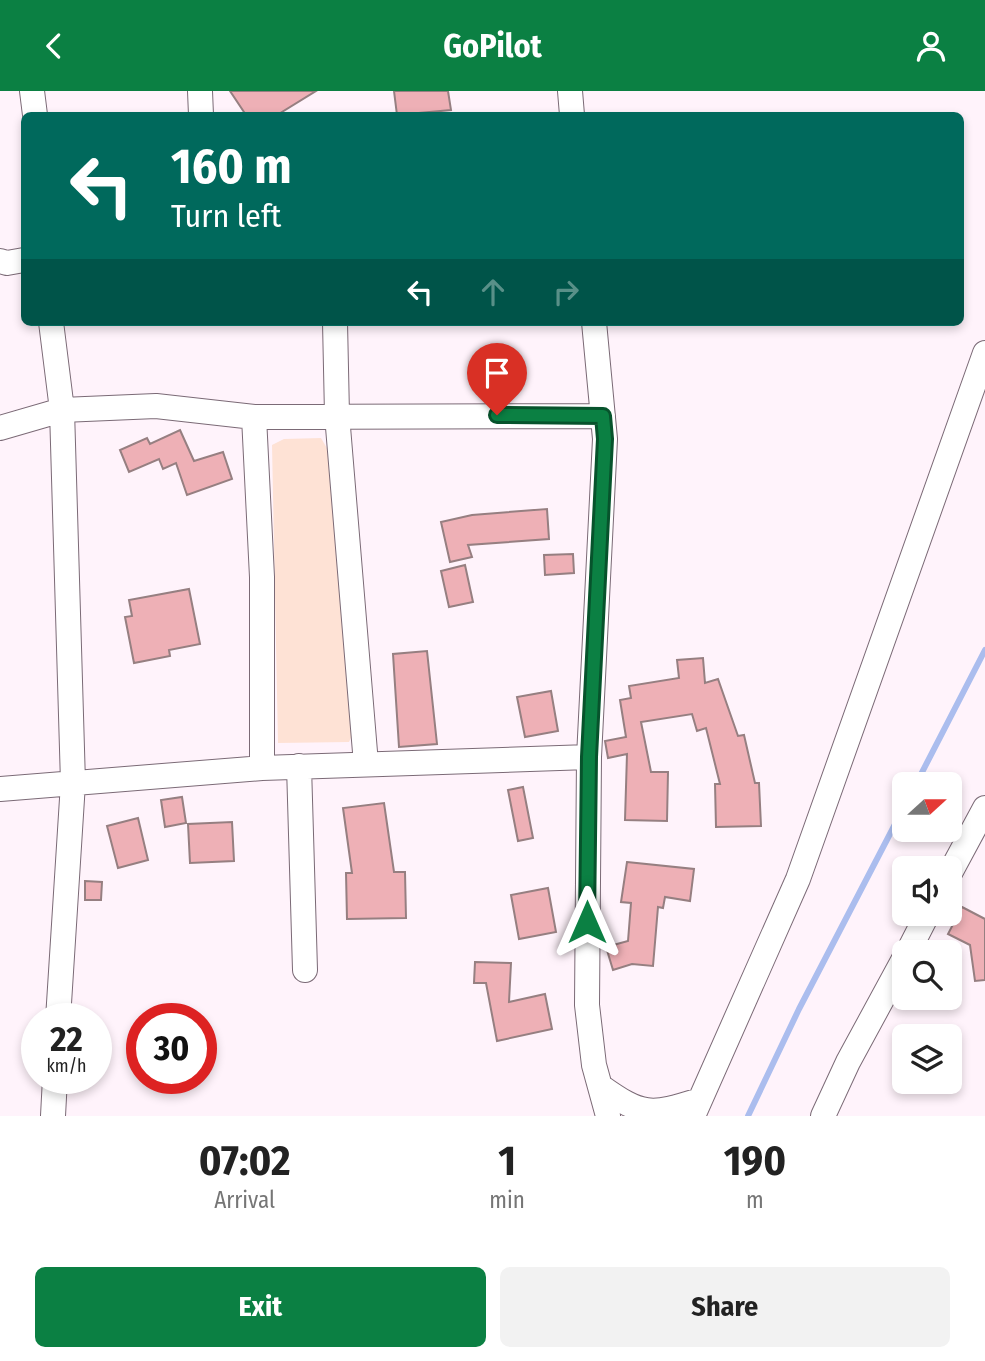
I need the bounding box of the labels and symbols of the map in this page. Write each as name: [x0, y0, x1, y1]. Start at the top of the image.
pin: [467, 343, 527, 415]
north arrow: [892, 772, 962, 842]
position arrow: [550, 885, 624, 959]
speed limit sign: 30: [126, 1003, 217, 1094]

